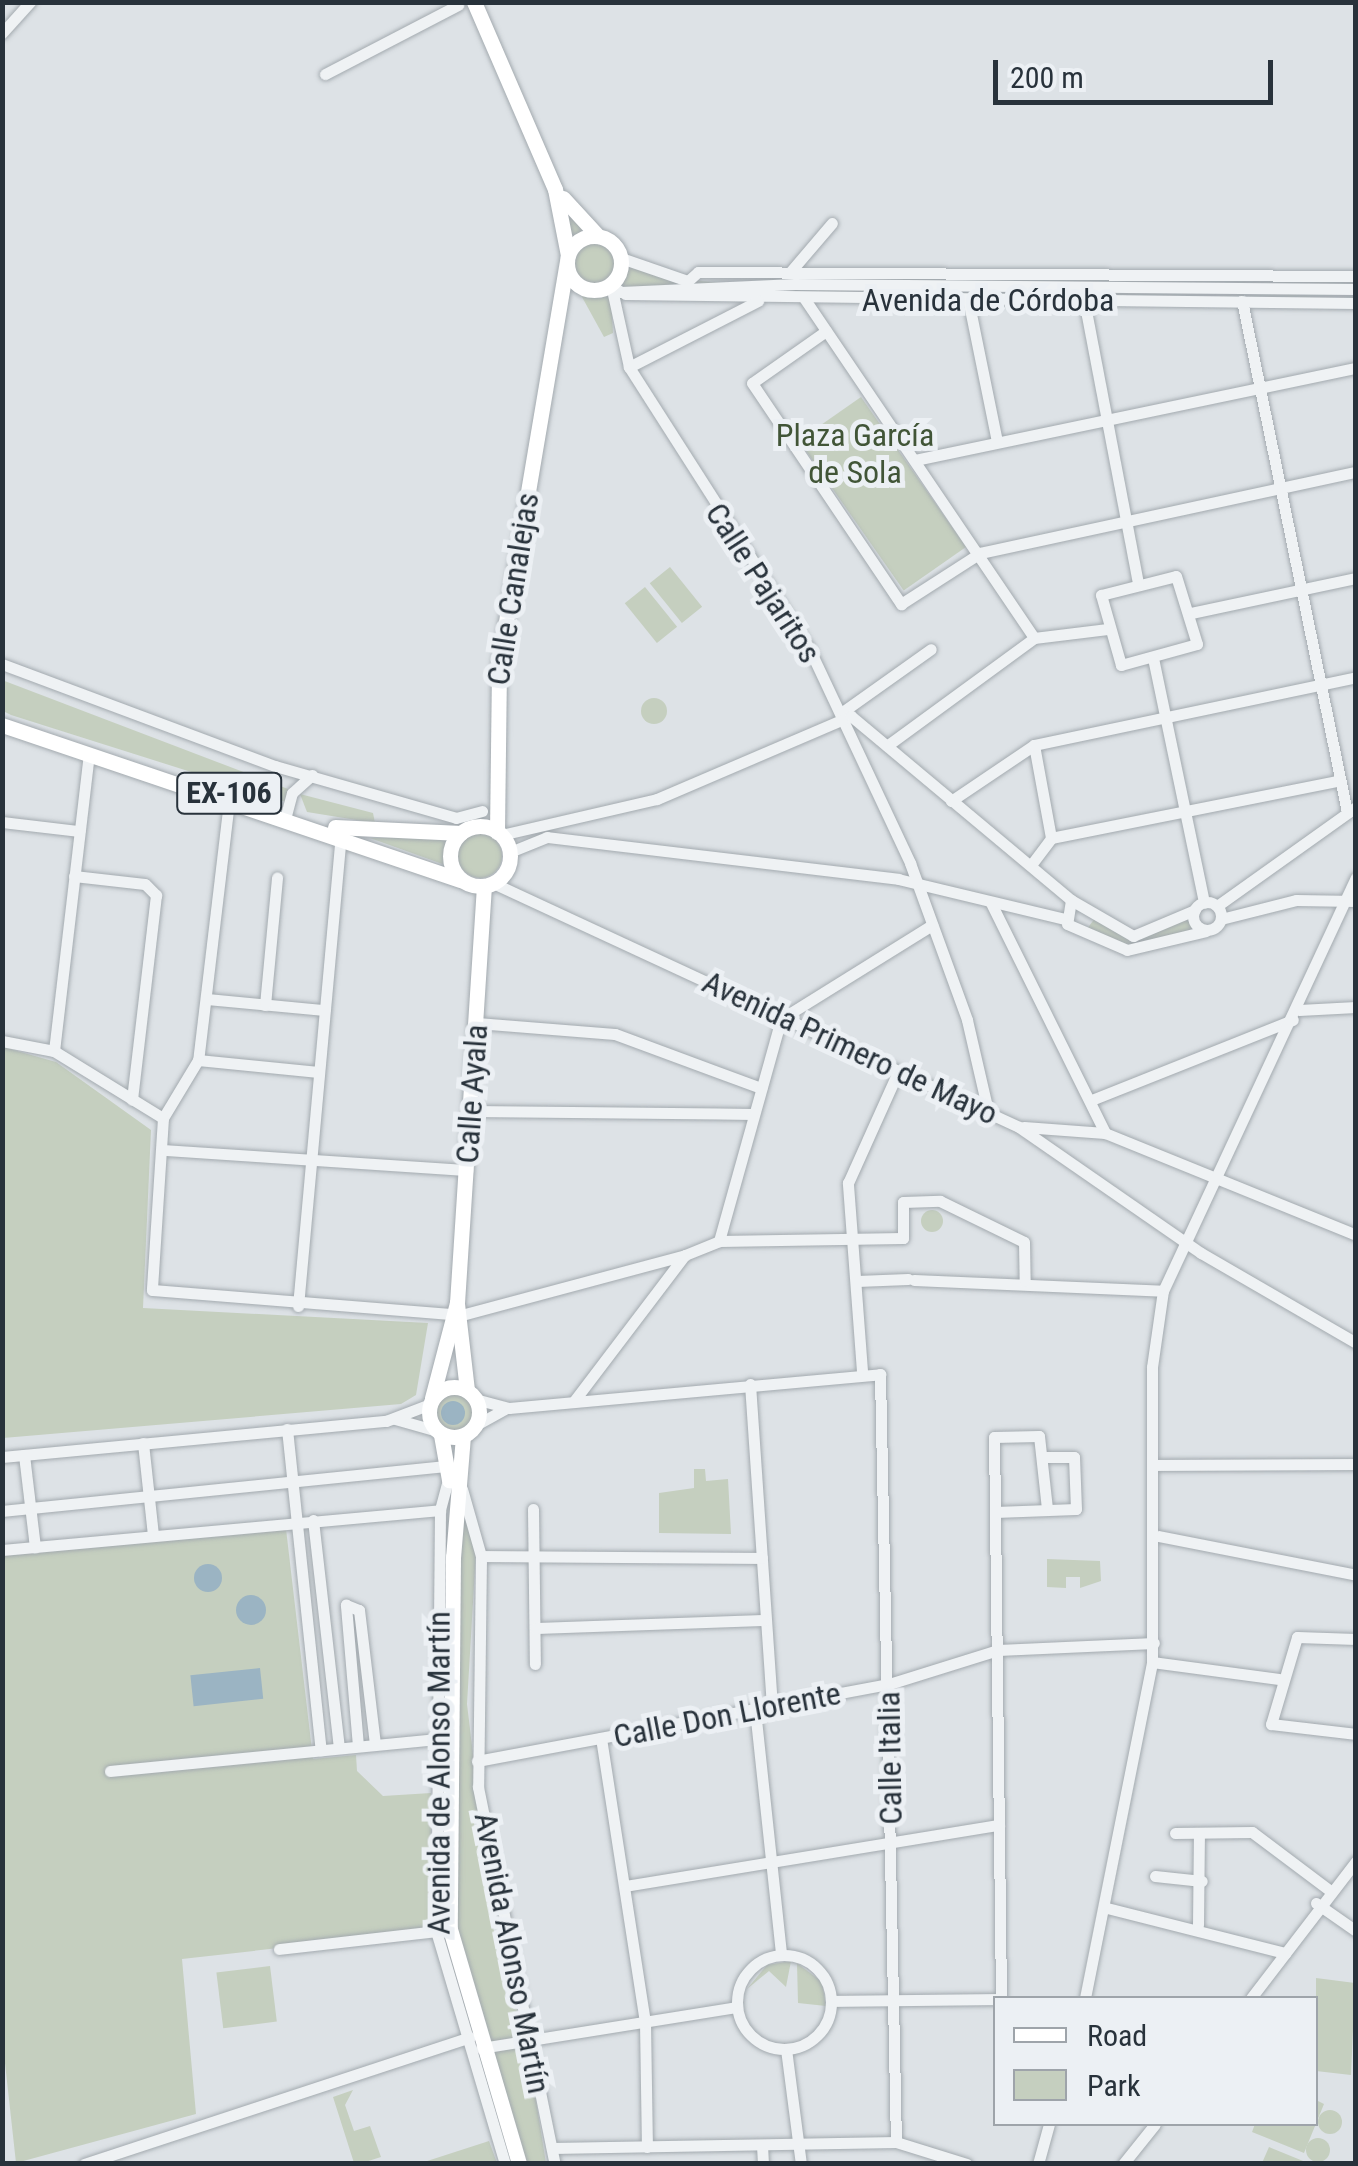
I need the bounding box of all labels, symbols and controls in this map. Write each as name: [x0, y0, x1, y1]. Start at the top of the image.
scale bar: [998, 40, 1278, 102]
text: 200 m: [1010, 60, 1084, 95]
street label: Avenida de Córdoba: [862, 281, 1114, 319]
park label: Plaza García de Sola: [776, 417, 934, 492]
street label: Calle Canalejas: [479, 490, 547, 688]
street label: Calle Pajaritos: [697, 496, 829, 670]
road number: EX-106: [174, 768, 284, 818]
street label: Avenida Primero de Mayo: [696, 963, 1004, 1133]
street label: Calle Ayala: [448, 1023, 496, 1165]
street label: Avenida de Alonso Martín: [420, 1611, 458, 1935]
street label: Calle Don Llorente: [610, 1674, 844, 1756]
street label: Calle Italia: [870, 1691, 910, 1825]
street label: Avenida Alonso Martín: [466, 1809, 558, 2097]
legend: [993, 1996, 1318, 2126]
text: Road: [1087, 2018, 1147, 2053]
text: Park: [1087, 2068, 1141, 2103]

